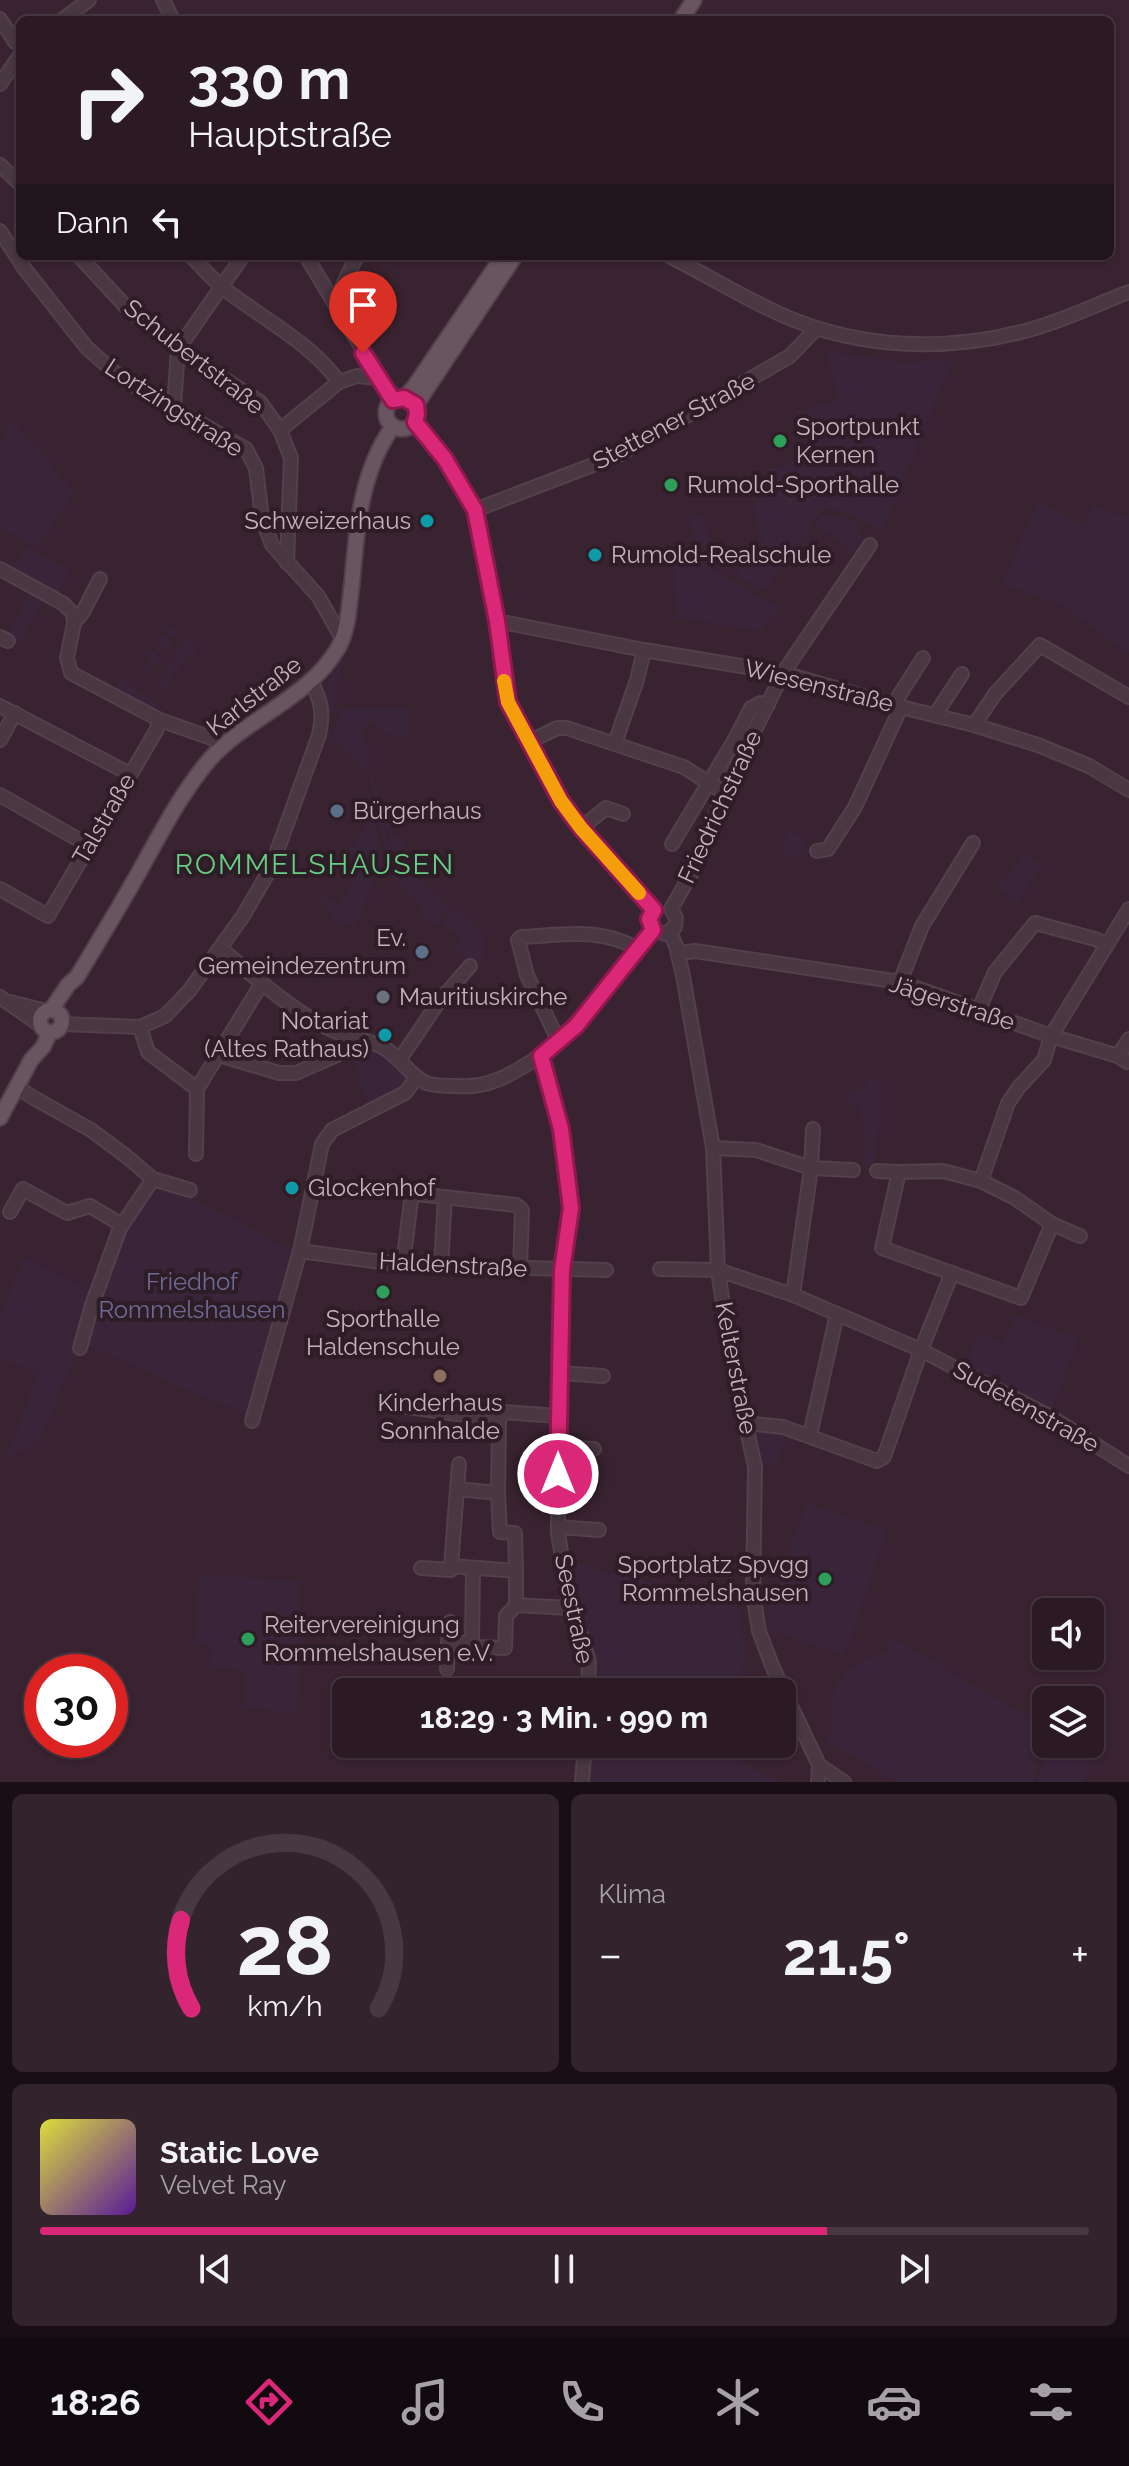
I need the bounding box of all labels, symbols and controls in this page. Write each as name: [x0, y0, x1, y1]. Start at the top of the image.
text: 330 m: [188, 46, 350, 112]
icon: right: [56, 48, 160, 152]
text: Hauptstraße: [188, 113, 392, 155]
icon: left: [145, 200, 189, 244]
text: Dann: [56, 205, 129, 240]
pin: [329, 271, 397, 353]
icon: arrive: [341, 283, 385, 327]
street label: Schubertstraße: [118, 293, 270, 420]
street label: Lortzingstraße: [100, 352, 249, 463]
street label: Stettener Straße: [588, 366, 760, 475]
place label: Sportpunkt Kernen: [796, 412, 920, 469]
marker: Sportpunkt Kernen: [771, 432, 789, 450]
place label: Rumold-Sporthalle: [687, 470, 899, 499]
marker: Rumold-Sporthalle: [662, 476, 680, 494]
place label: Schweizerhaus: [244, 506, 411, 535]
marker: Schweizerhaus: [418, 512, 436, 530]
place label: Rumold-Realschule: [611, 540, 831, 569]
marker: Rumold-Realschule: [586, 546, 604, 564]
street label: Karlstraße: [201, 650, 307, 741]
street label: Wiesenstraße: [742, 653, 897, 718]
street label: Friedrichstraße: [672, 726, 768, 888]
street label: Talstraße: [66, 768, 141, 869]
place label: Bürgerhaus: [353, 796, 482, 825]
marker: Bürgerhaus: [328, 802, 346, 820]
district label: ROMMELSHAUSEN: [175, 848, 455, 881]
place label: Ev. Gemeindezentrum: [198, 923, 406, 980]
marker: Ev. Gemeindezentrum: [413, 943, 431, 961]
street label: Jägerstraße: [886, 969, 1019, 1036]
place label: Mauritiuskirche: [399, 982, 567, 1011]
marker: Mauritiuskirche: [374, 988, 392, 1006]
place label: Notariat (Altes Rathaus): [204, 1006, 369, 1063]
marker: Notariat (Altes Rathaus): [376, 1026, 394, 1044]
place label: Glockenhof: [308, 1173, 436, 1202]
marker: Glockenhof: [283, 1179, 301, 1197]
street label: Haldenstraße: [378, 1246, 528, 1283]
park label: Friedhof Rommelshausen: [99, 1267, 285, 1324]
marker: Sporthalle Haldenschule: [374, 1283, 392, 1301]
street label: Kelterstraße: [709, 1299, 764, 1436]
place label: Sporthalle Haldenschule: [306, 1304, 460, 1361]
street label: Sudetenstraße: [948, 1355, 1104, 1459]
marker: Kinderhaus Sonnhalde: [431, 1367, 449, 1385]
place label: Kinderhaus Sonnhalde: [377, 1388, 503, 1445]
position arrow: [516, 1432, 600, 1516]
place label: Sportplatz Spvgg Rommelshausen: [618, 1550, 809, 1607]
street label: Seestraße: [549, 1552, 600, 1666]
marker: Sportplatz Spvgg Rommelshausen: [816, 1570, 834, 1588]
map controls: [1032, 1598, 1104, 1758]
button: sound: [1032, 1598, 1104, 1670]
place label: Reitervereinigung Rommelshausen e.V.: [264, 1610, 493, 1667]
marker: Reitervereinigung Rommelshausen e.V.: [239, 1630, 257, 1648]
speed limit sign: 30: [24, 1654, 128, 1758]
button: layers: [1032, 1686, 1104, 1758]
text: 18:29 · 3 Min. · 990 m: [420, 1700, 708, 1735]
text: Klima: [599, 1879, 666, 1909]
text: 28: [237, 1897, 334, 1994]
text: 21.5°: [783, 1919, 910, 1989]
text: −: [599, 1929, 622, 1980]
text: +: [1071, 1929, 1089, 1980]
text: km/h: [248, 1989, 323, 2023]
text: Static Love: [160, 2135, 319, 2170]
text: Velvet Ray: [160, 2170, 286, 2200]
icon: previous: [193, 2247, 237, 2291]
icon: pause: [542, 2247, 586, 2291]
icon: next: [892, 2247, 936, 2291]
icon: directions: [241, 2374, 297, 2430]
icon: music: [397, 2374, 453, 2430]
icon: phone: [554, 2374, 610, 2430]
icon: climate: [710, 2374, 766, 2430]
icon: car: [866, 2374, 922, 2430]
icon: filters: [1023, 2374, 1079, 2430]
text: 18:26: [50, 2381, 141, 2423]

